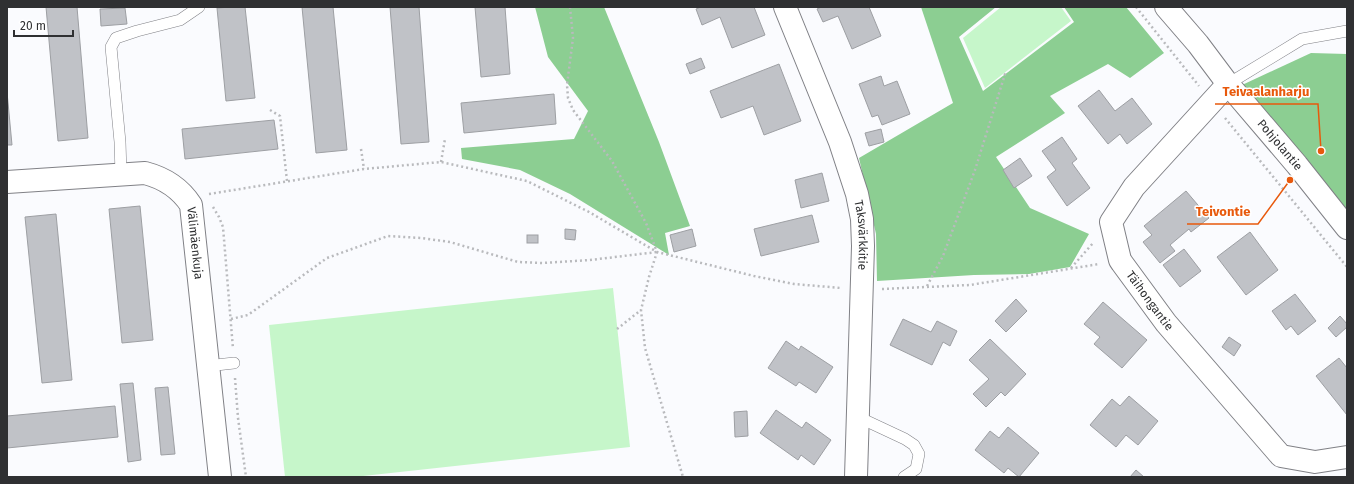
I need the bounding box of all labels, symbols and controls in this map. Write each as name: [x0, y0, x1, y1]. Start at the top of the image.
scale bar: [14, 12, 73, 38]
text: 20 m: [20, 19, 46, 33]
callout: Teivaalanharju: [1215, 79, 1318, 104]
text: Teivaalanharju: [1223, 84, 1309, 99]
street label: Pohjolantie: [1254, 117, 1306, 173]
street label: Taksvärkkitie: [851, 199, 870, 270]
callout: Teivontie: [1187, 199, 1258, 224]
text: Teivontie: [1196, 204, 1250, 219]
street label: Välimäenkuja: [184, 206, 206, 280]
street label: Täihongantie: [1123, 268, 1176, 334]

